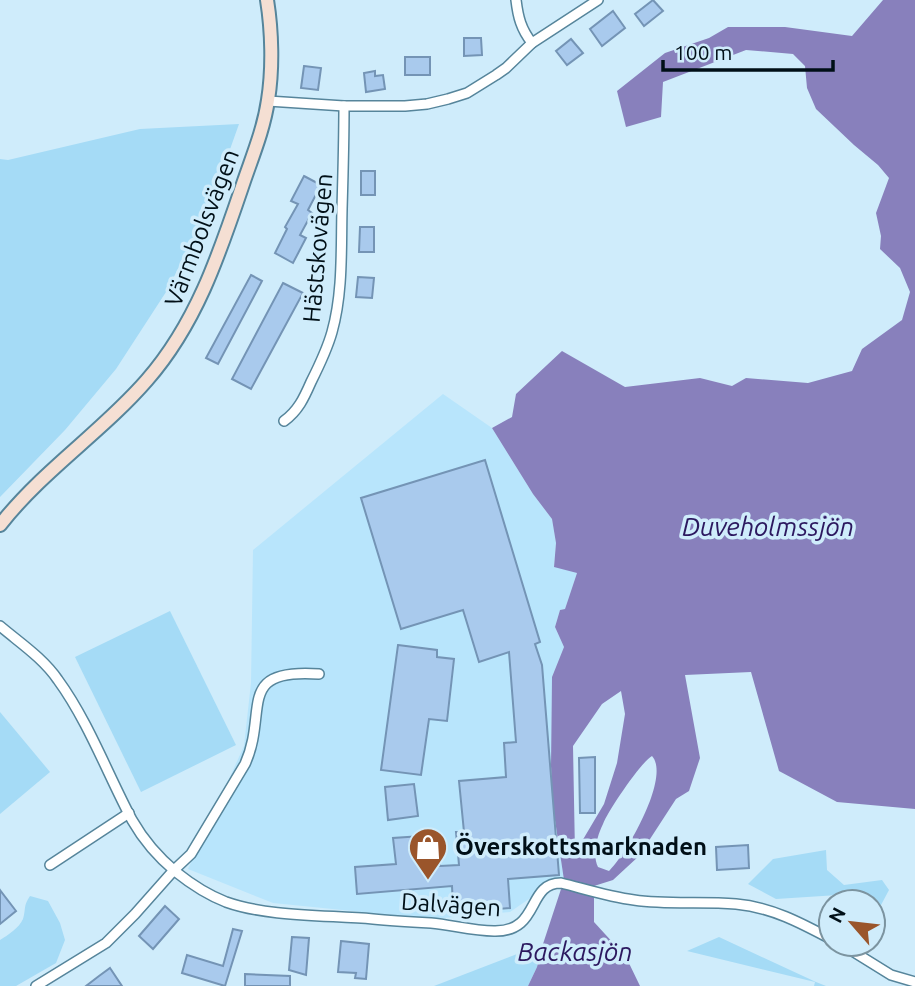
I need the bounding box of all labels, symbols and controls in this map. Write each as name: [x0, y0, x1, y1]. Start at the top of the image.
scale bar: [663, 28, 833, 72]
text: 100 m: [674, 40, 732, 64]
street label: Värmbolsvägen: [159, 145, 244, 310]
street label: Hästskovägen: [298, 172, 337, 324]
water label: Duveholmssjön: [682, 512, 854, 541]
shop icon: Överskottsmarknaden: [407, 826, 449, 881]
place label: Överskottsmarknaden: [455, 832, 707, 860]
street label: Dalvägen: [400, 888, 502, 921]
north arrow: [817, 888, 887, 958]
text: N: [824, 904, 850, 926]
water label: Backasjön: [517, 937, 633, 966]

